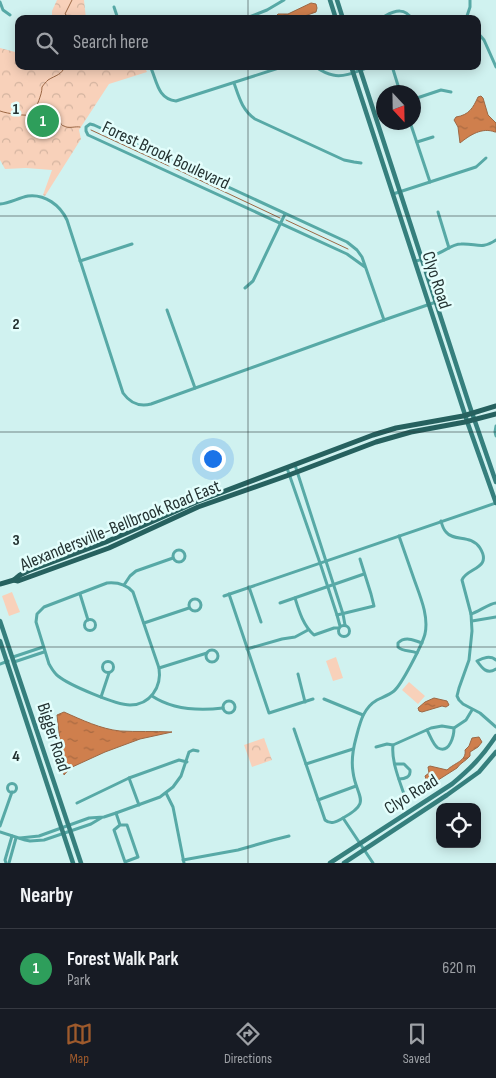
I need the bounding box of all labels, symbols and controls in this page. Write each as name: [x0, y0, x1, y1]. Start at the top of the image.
search box: [15, 15, 481, 70]
icon: search: [33, 29, 61, 57]
text: Search here: [73, 31, 149, 54]
north arrow: [376, 85, 421, 130]
text: 1: [13, 100, 20, 119]
pin: 1: [27, 102, 59, 140]
street label: Forest Brook Boulevard: [99, 117, 233, 194]
street label: Clyo Road: [417, 249, 456, 312]
text: 2: [12, 315, 20, 334]
your location: [200, 446, 226, 472]
street label: Alexandersville-Bellbrook Road East: [16, 475, 224, 576]
text: 3: [12, 531, 20, 550]
street label: Bigger Road: [33, 700, 74, 774]
text: 4: [12, 747, 20, 766]
street label: Clyo Road: [381, 770, 442, 819]
map controls: [436, 803, 481, 848]
button: locate: [436, 803, 481, 848]
text: Nearby: [20, 883, 73, 908]
text: Forest Walk Park: [67, 948, 178, 971]
text: 1: [33, 959, 39, 978]
text: 620 m: [442, 959, 476, 978]
text: Park: [67, 971, 90, 990]
tab: Map: [65, 1020, 93, 1067]
tab: Directions: [224, 1020, 272, 1067]
tab: Saved: [403, 1020, 431, 1067]

